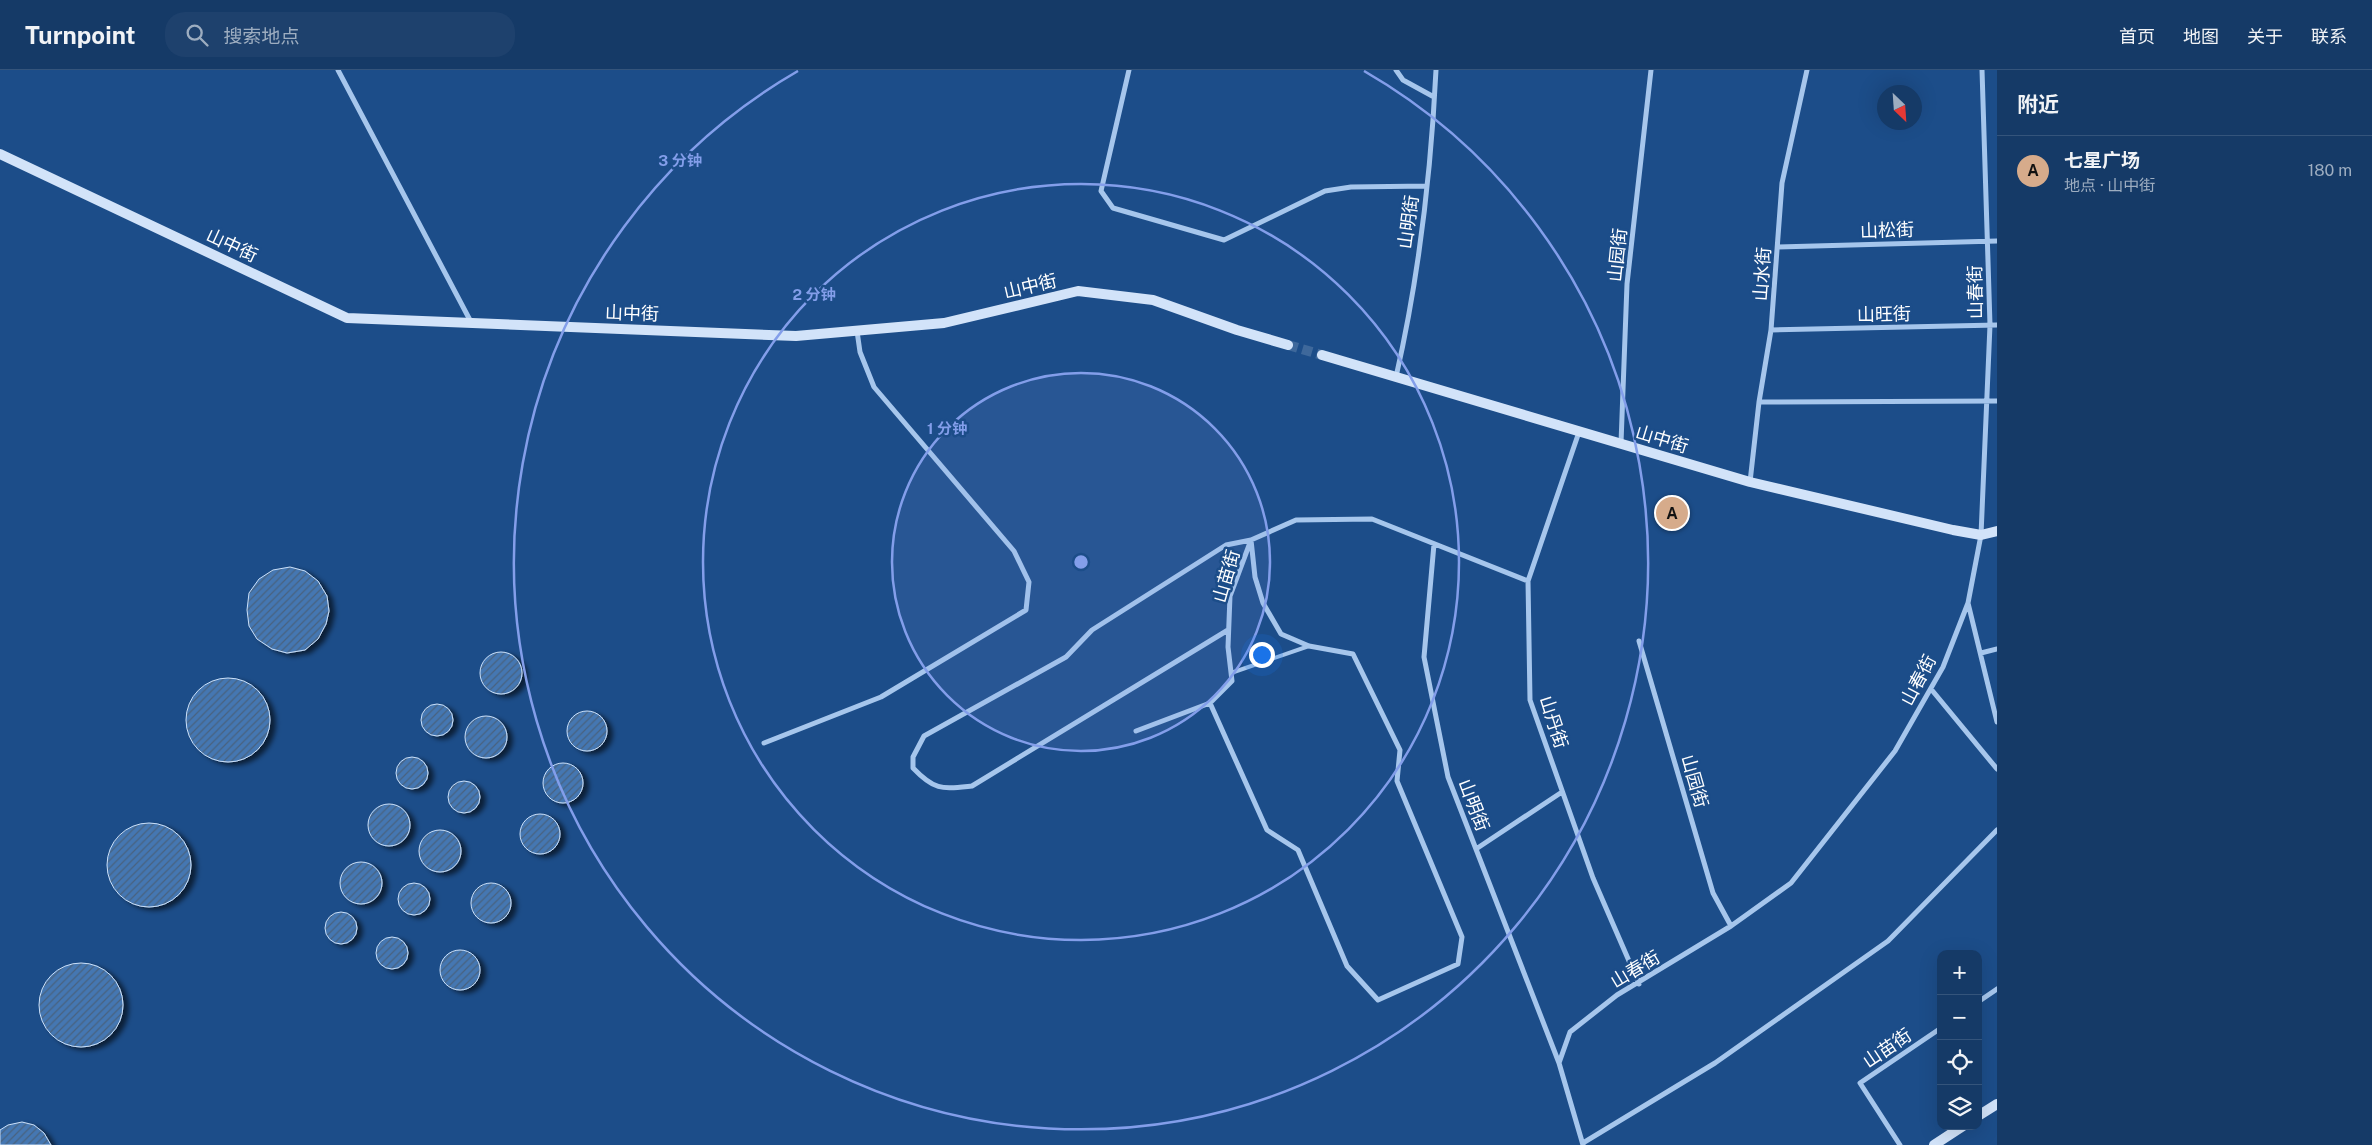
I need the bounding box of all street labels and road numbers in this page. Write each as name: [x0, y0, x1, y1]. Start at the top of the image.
street label: 山明街: [1394, 194, 1422, 250]
street label: 山松街: [1860, 219, 1914, 241]
street label: 山中街: [203, 224, 261, 266]
street label: 山园街: [1604, 227, 1630, 283]
street label: 山水街: [1750, 246, 1774, 302]
street label: 山春街: [1964, 265, 1986, 319]
street label: 山中街: [1001, 270, 1059, 302]
street label: 山中街: [605, 302, 659, 324]
street label: 山旺街: [1857, 303, 1911, 325]
street label: 山中街: [1633, 421, 1691, 457]
street label: 山苗街: [1208, 547, 1244, 605]
street label: 山春街: [1896, 651, 1940, 709]
street label: 山丹街: [1536, 693, 1572, 751]
street label: 山园街: [1677, 752, 1713, 810]
street label: 山明街: [1455, 776, 1493, 834]
street label: 山春街: [1606, 946, 1664, 992]
street label: 山苗街: [1859, 1024, 1915, 1072]

